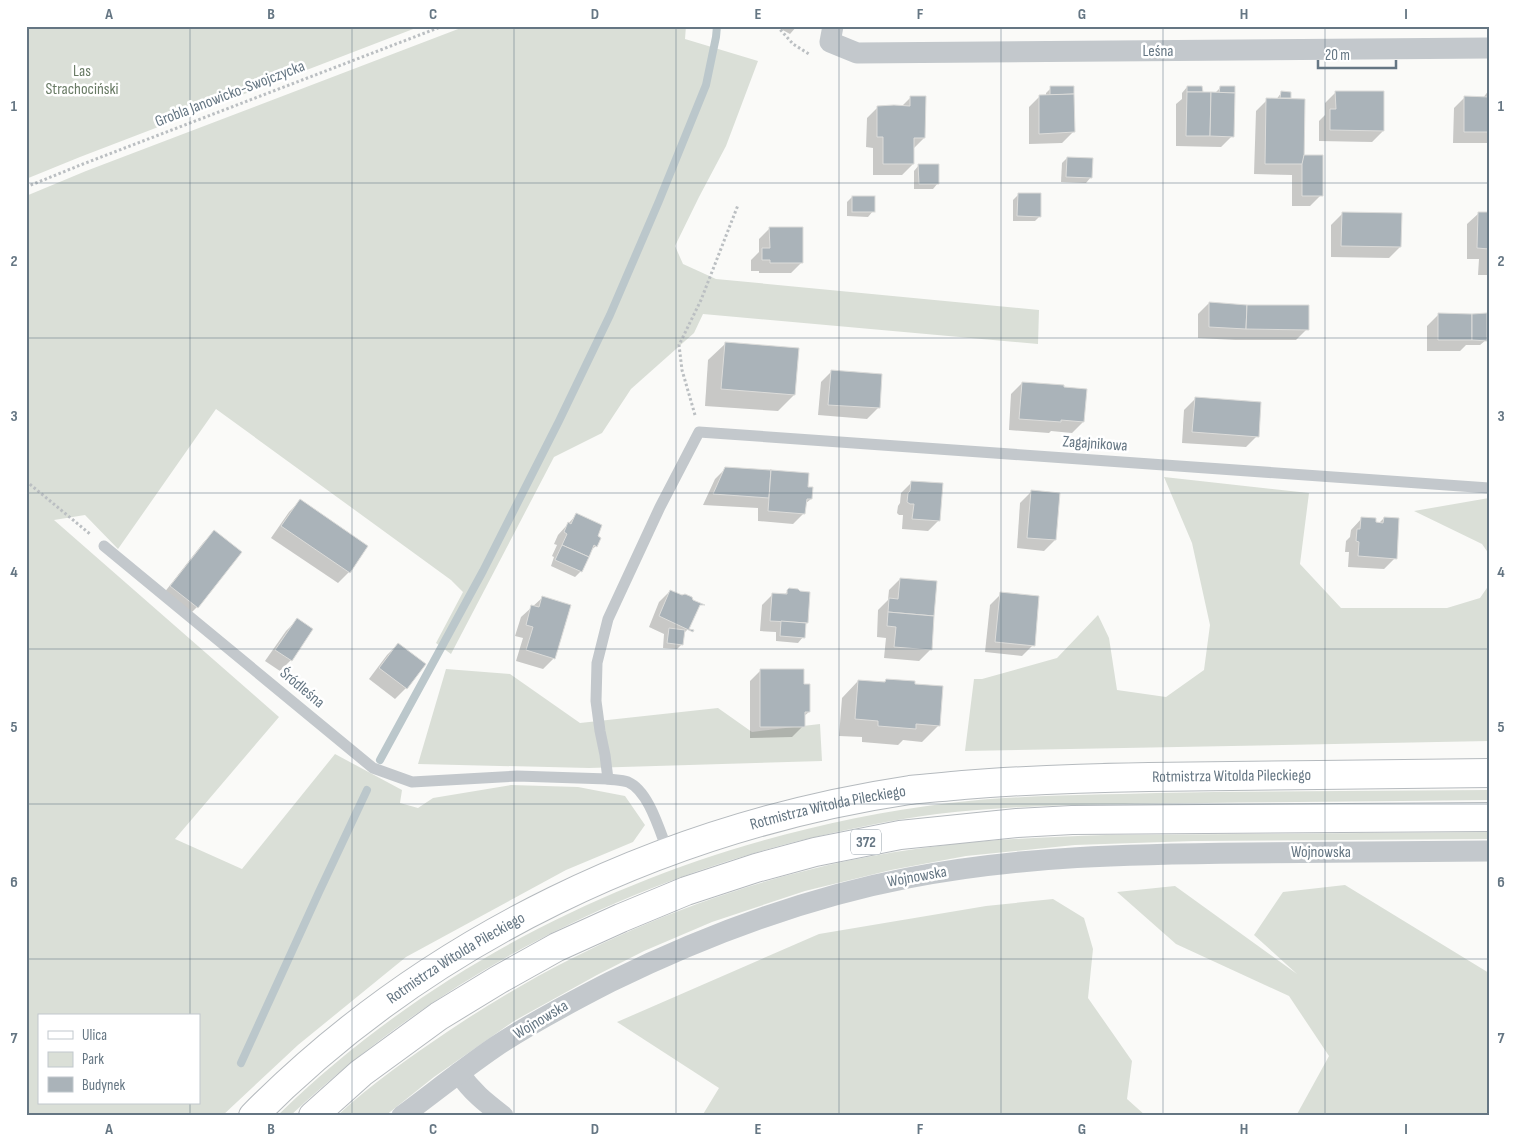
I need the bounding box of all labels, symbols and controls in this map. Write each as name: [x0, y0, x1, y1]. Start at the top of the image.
text: A: [104, 5, 113, 24]
text: B: [267, 5, 275, 24]
text: C: [429, 5, 437, 24]
text: D: [591, 5, 599, 24]
text: E: [755, 5, 762, 24]
text: F: [917, 5, 924, 24]
text: G: [1078, 5, 1086, 24]
text: H: [1240, 5, 1248, 24]
text: I: [1404, 5, 1408, 24]
scale bar: [1318, 38, 1395, 70]
street label: Leśna: [1143, 42, 1173, 61]
text: 20 m: [1325, 46, 1350, 65]
street label: Grobla Janowicko-Swojczycka: [152, 57, 308, 131]
park label: Las Strachociński: [45, 62, 119, 99]
text: 1: [11, 97, 18, 116]
text: 1: [1498, 97, 1505, 116]
text: 2: [10, 252, 18, 271]
text: 2: [1497, 252, 1505, 271]
text: 3: [10, 407, 18, 426]
text: 3: [1497, 407, 1505, 426]
street label: Zagajnikowa: [1062, 432, 1128, 456]
text: 4: [10, 563, 18, 582]
text: 4: [1497, 563, 1505, 582]
street label: Śródleśna: [276, 664, 328, 712]
text: 5: [10, 718, 18, 737]
text: 5: [1497, 718, 1505, 737]
street label: Rotmistrza Witolda Pileckiego: [1152, 766, 1311, 786]
street label: Rotmistrza Witolda Pileckiego: [748, 781, 907, 834]
road number: 372: [851, 830, 881, 854]
street label: Wojnowska: [1291, 843, 1351, 862]
street label: Wojnowska: [886, 862, 948, 892]
text: 6: [10, 873, 18, 892]
text: 6: [1497, 873, 1505, 892]
street label: Rotmistrza Witolda Pileckiego: [383, 908, 528, 1008]
street label: Wojnowska: [510, 996, 572, 1044]
legend: [38, 1014, 200, 1104]
text: Ulica: [82, 1026, 107, 1045]
text: 7: [11, 1029, 18, 1048]
text: 7: [1498, 1029, 1505, 1048]
text: Park: [82, 1050, 104, 1069]
text: Budynek: [82, 1076, 125, 1095]
text: A: [104, 1120, 113, 1139]
text: B: [267, 1120, 275, 1139]
text: C: [429, 1120, 437, 1139]
text: D: [591, 1120, 599, 1139]
text: E: [755, 1120, 762, 1139]
text: F: [917, 1120, 924, 1139]
text: G: [1078, 1120, 1086, 1139]
text: H: [1240, 1120, 1248, 1139]
text: I: [1404, 1120, 1408, 1139]

